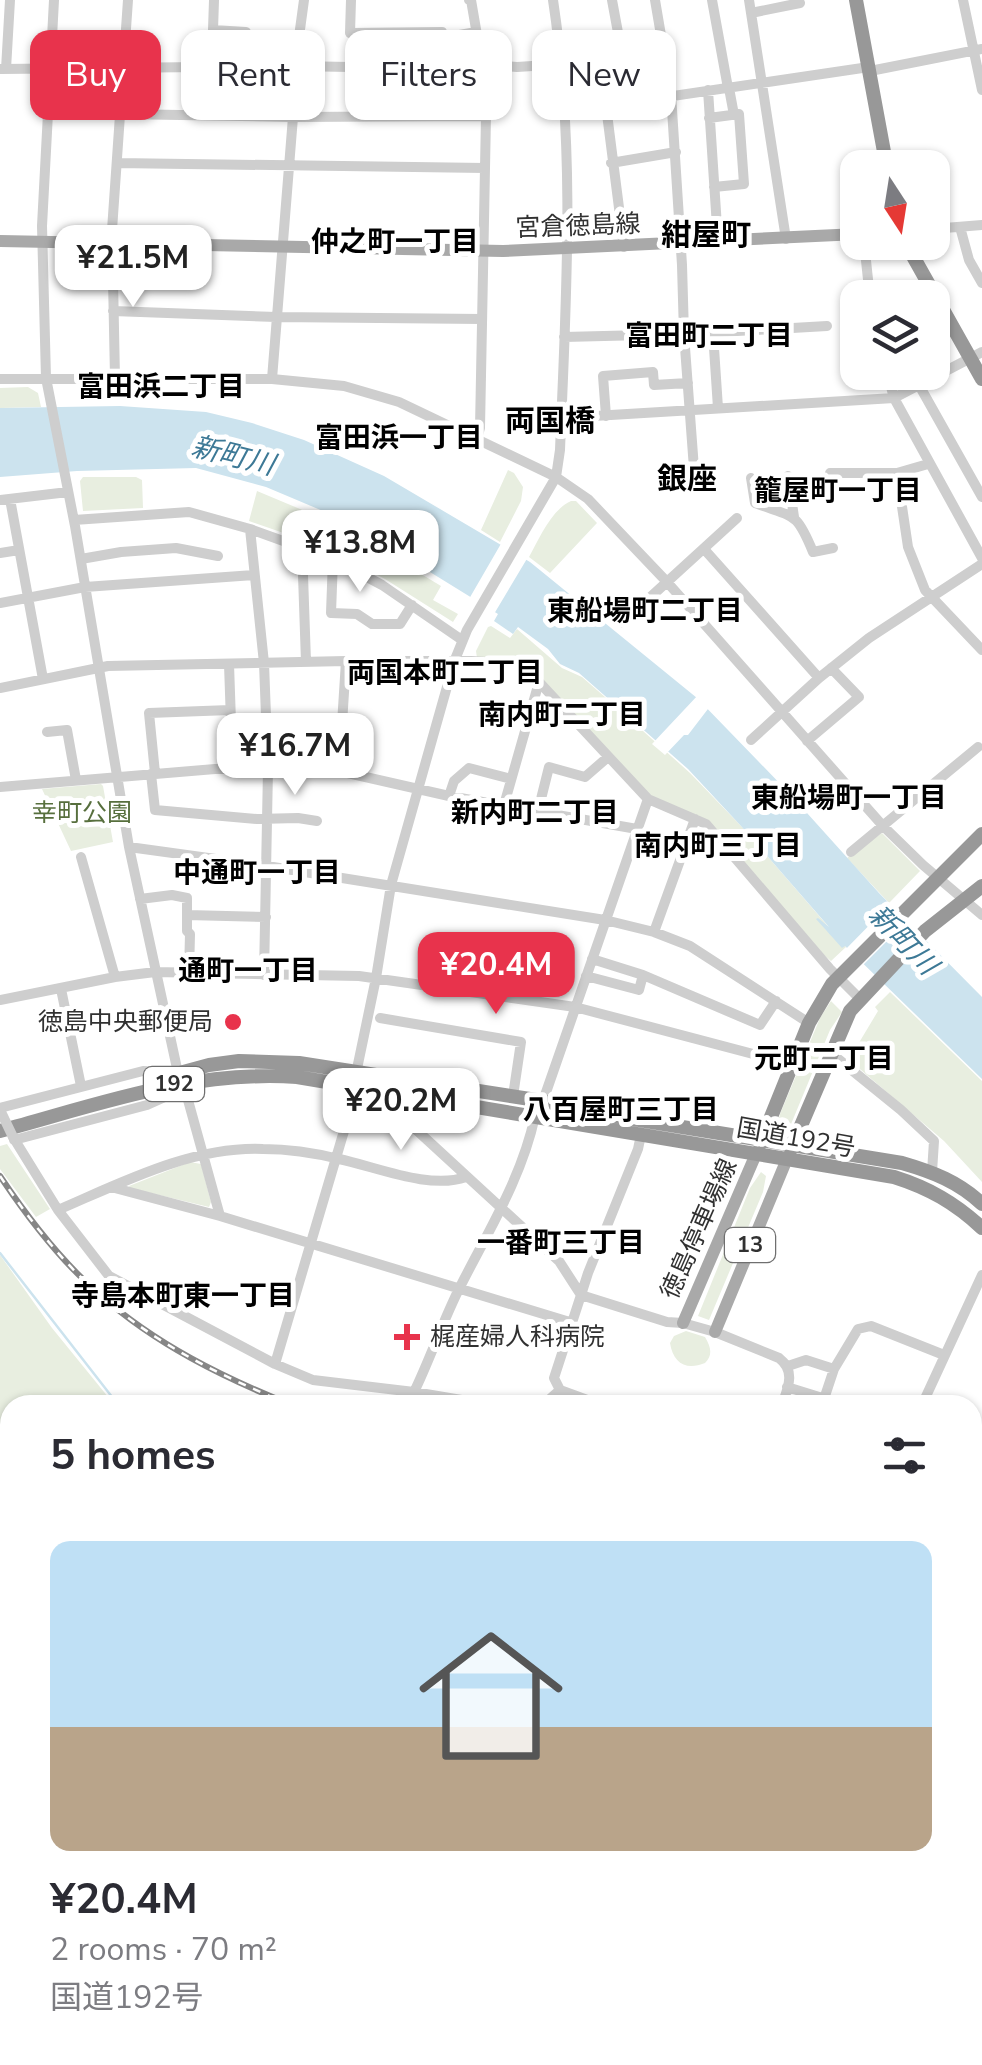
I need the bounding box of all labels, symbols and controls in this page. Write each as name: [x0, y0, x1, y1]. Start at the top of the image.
chip: Buy: [30, 30, 161, 120]
chip: Rent: [181, 30, 325, 120]
chip: Filters: [345, 30, 512, 120]
chip: New: [532, 30, 676, 120]
north arrow: [840, 150, 950, 260]
map controls: [840, 150, 950, 390]
street label: 宮倉徳島線: [515, 207, 641, 245]
district label: 紺屋町: [661, 215, 751, 256]
district label: 仲之町一丁目: [311, 223, 479, 261]
pin: ¥21.5M: [52, 225, 214, 310]
text: ¥21.5M: [77, 236, 189, 279]
button: layers: [840, 280, 950, 390]
district label: 富田町二丁目: [625, 317, 793, 355]
district label: 富田浜二丁目: [77, 368, 245, 406]
district label: 両国橋: [505, 401, 595, 442]
district label: 富田浜一丁目: [315, 419, 483, 457]
water label: 新町川: [188, 427, 281, 485]
district label: 銀座: [657, 459, 717, 500]
district label: 籠屋町一丁目: [754, 472, 922, 510]
pin: ¥13.8M: [279, 510, 441, 595]
text: ¥13.8M: [304, 521, 416, 564]
district label: 東船場町二丁目: [547, 592, 743, 630]
district label: 両国本町二丁目: [347, 654, 543, 692]
district label: 南内町二丁目: [478, 696, 646, 734]
pin: ¥16.7M: [214, 713, 376, 798]
text: ¥16.7M: [239, 724, 351, 767]
district label: 東船場町一丁目: [751, 779, 947, 817]
district label: 新内町二丁目: [451, 794, 619, 832]
park label: 幸町公園: [32, 796, 132, 830]
district label: 南内町三丁目: [634, 827, 802, 865]
district label: 中通町一丁目: [173, 854, 341, 892]
water label: 新町川: [860, 897, 948, 986]
pin: ¥20.4M: [415, 932, 577, 1017]
text: ¥20.4M: [440, 943, 552, 986]
district label: 通町一丁目: [178, 952, 318, 990]
place label: 徳島中央郵便局: [38, 1005, 213, 1039]
marker: 徳島中央郵便局: [222, 1011, 244, 1033]
district label: 元町二丁目: [754, 1040, 894, 1078]
road number: 192: [144, 1067, 204, 1101]
pin: ¥20.2M: [320, 1068, 482, 1153]
text: ¥20.2M: [345, 1079, 457, 1122]
district label: 八百屋町三丁目: [523, 1091, 719, 1129]
street label: 国道192号: [734, 1111, 858, 1165]
street label: 徳島停車場線: [653, 1154, 745, 1304]
district label: 一番町三丁目: [477, 1224, 645, 1262]
road number: 13: [725, 1228, 775, 1262]
district label: 寺島本町東一丁目: [71, 1277, 295, 1315]
place label: 梶産婦人科病院: [430, 1320, 605, 1354]
marker: 梶産婦人科病院: [394, 1324, 420, 1350]
text: 5 homes: [50, 1427, 215, 1484]
icon: filters: [877, 1428, 932, 1483]
icon: home: [401, 1606, 581, 1786]
text: ¥20.4M: [50, 1871, 198, 1928]
text: 2 rooms · 70 m²: [50, 1928, 277, 1971]
text: 国道192号: [50, 1976, 204, 2019]

